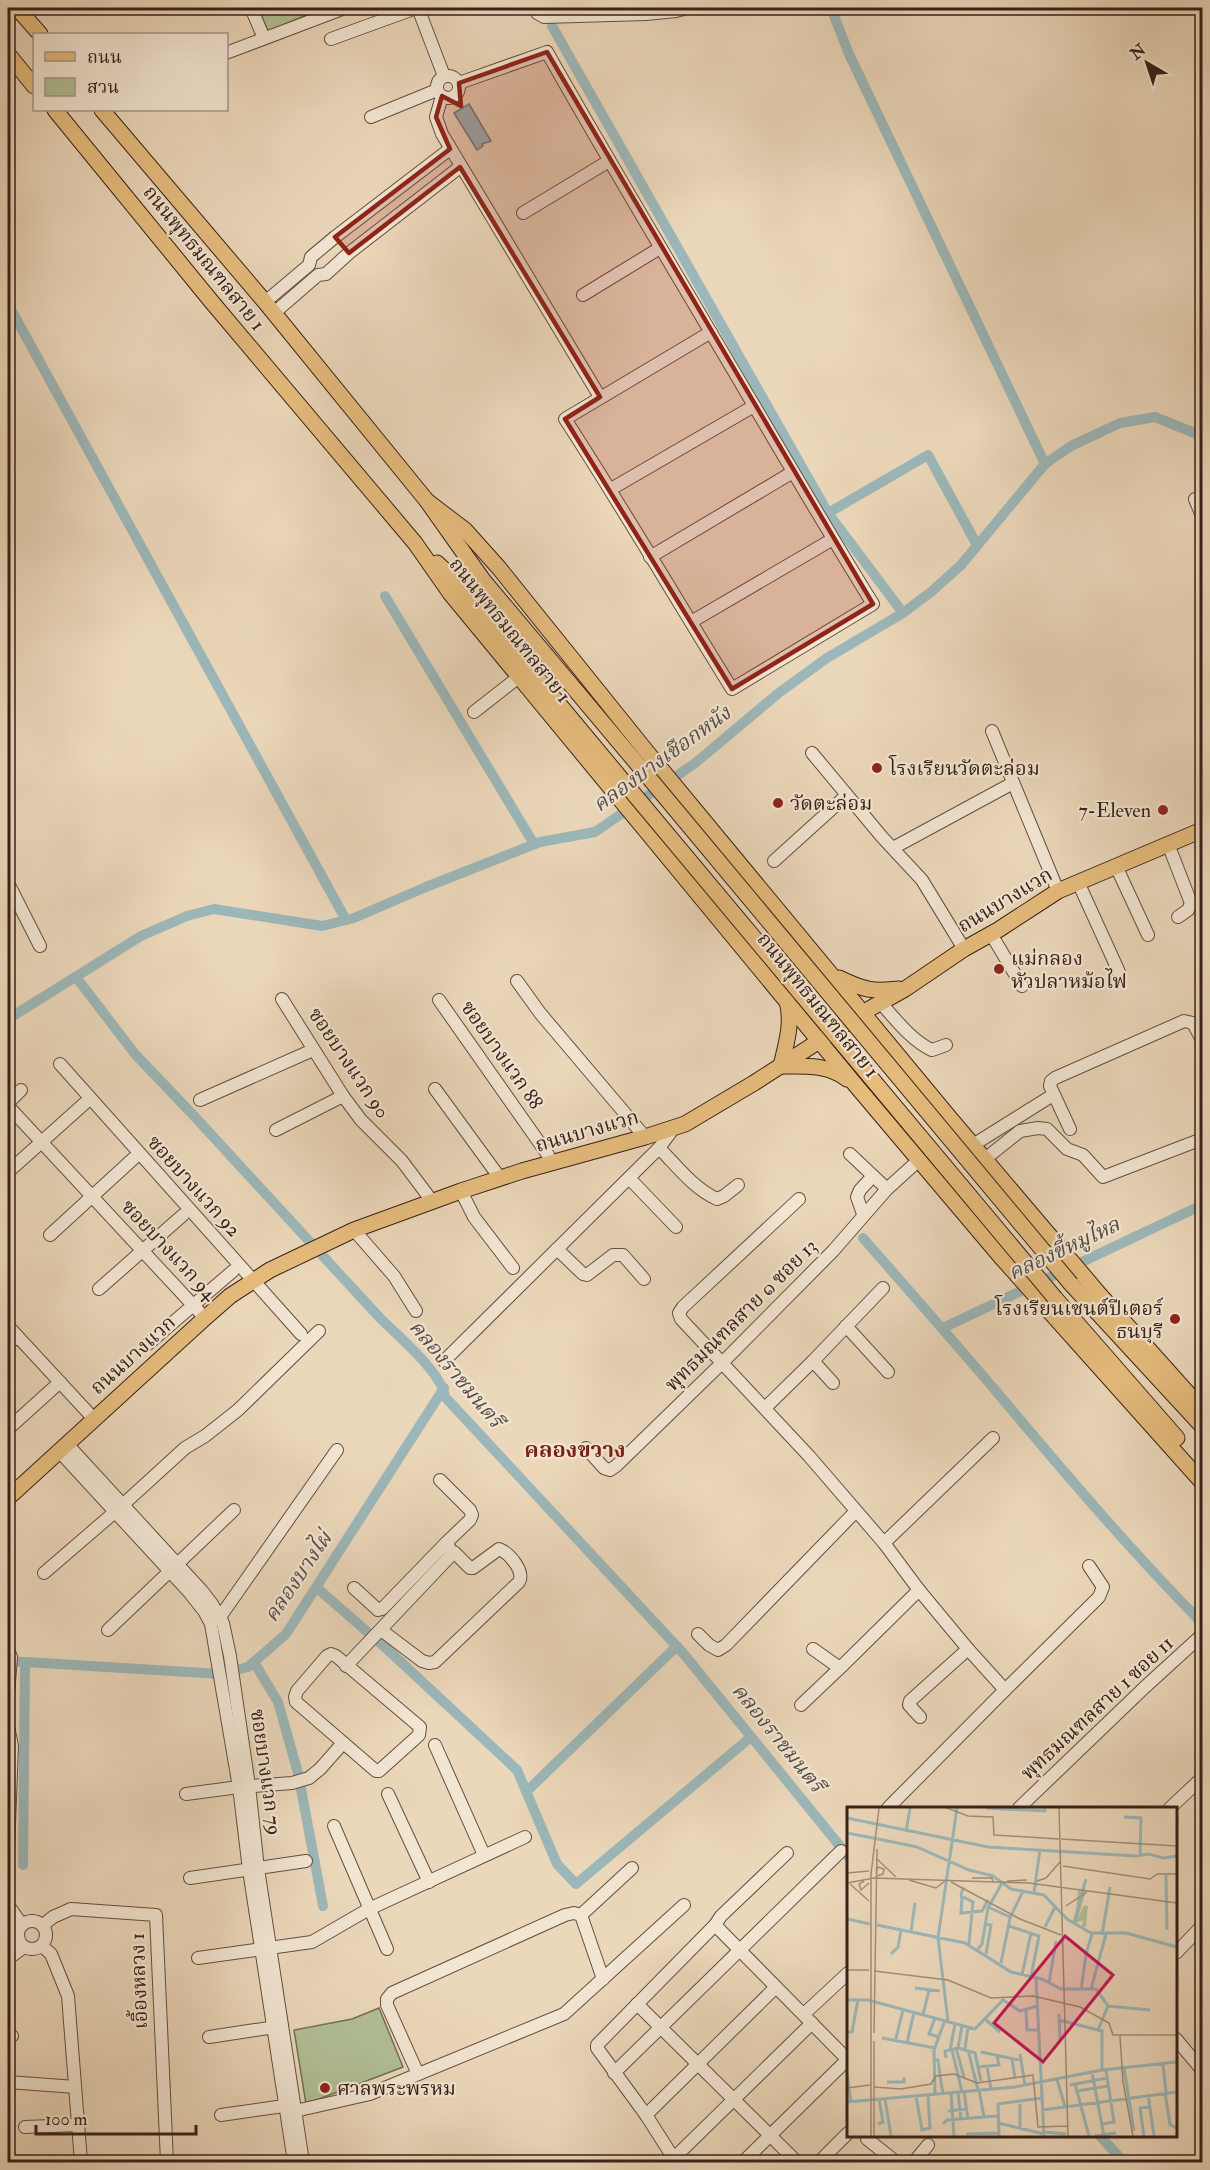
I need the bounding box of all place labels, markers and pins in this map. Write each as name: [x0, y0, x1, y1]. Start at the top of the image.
place label: โรงเรียนวัดตะล่อม: [888, 754, 1040, 781]
marker: โรงเรียนวัดตะล่อม: [870, 761, 884, 775]
place label: วัดตะล่อม: [790, 791, 872, 816]
marker: วัดตะล่อม: [771, 796, 785, 810]
place label: 7-Eleven: [1078, 798, 1151, 823]
marker: 7-Eleven: [1156, 803, 1170, 817]
place label: แม่กลอง หัวปลาหม้อไฟ: [1011, 946, 1127, 994]
marker: แม่กลอง หัวปลาหม้อไฟ: [992, 962, 1006, 976]
place label: โรงเรียนเซนต์ปีเตอร์ ธนบุรี: [994, 1294, 1164, 1344]
marker: โรงเรียนเซนต์ปีเตอร์ ธนบุรี: [1168, 1312, 1182, 1326]
place label: ศาลพระพรหม: [337, 2076, 456, 2101]
marker: ศาลพระพรหม: [318, 2081, 332, 2095]

